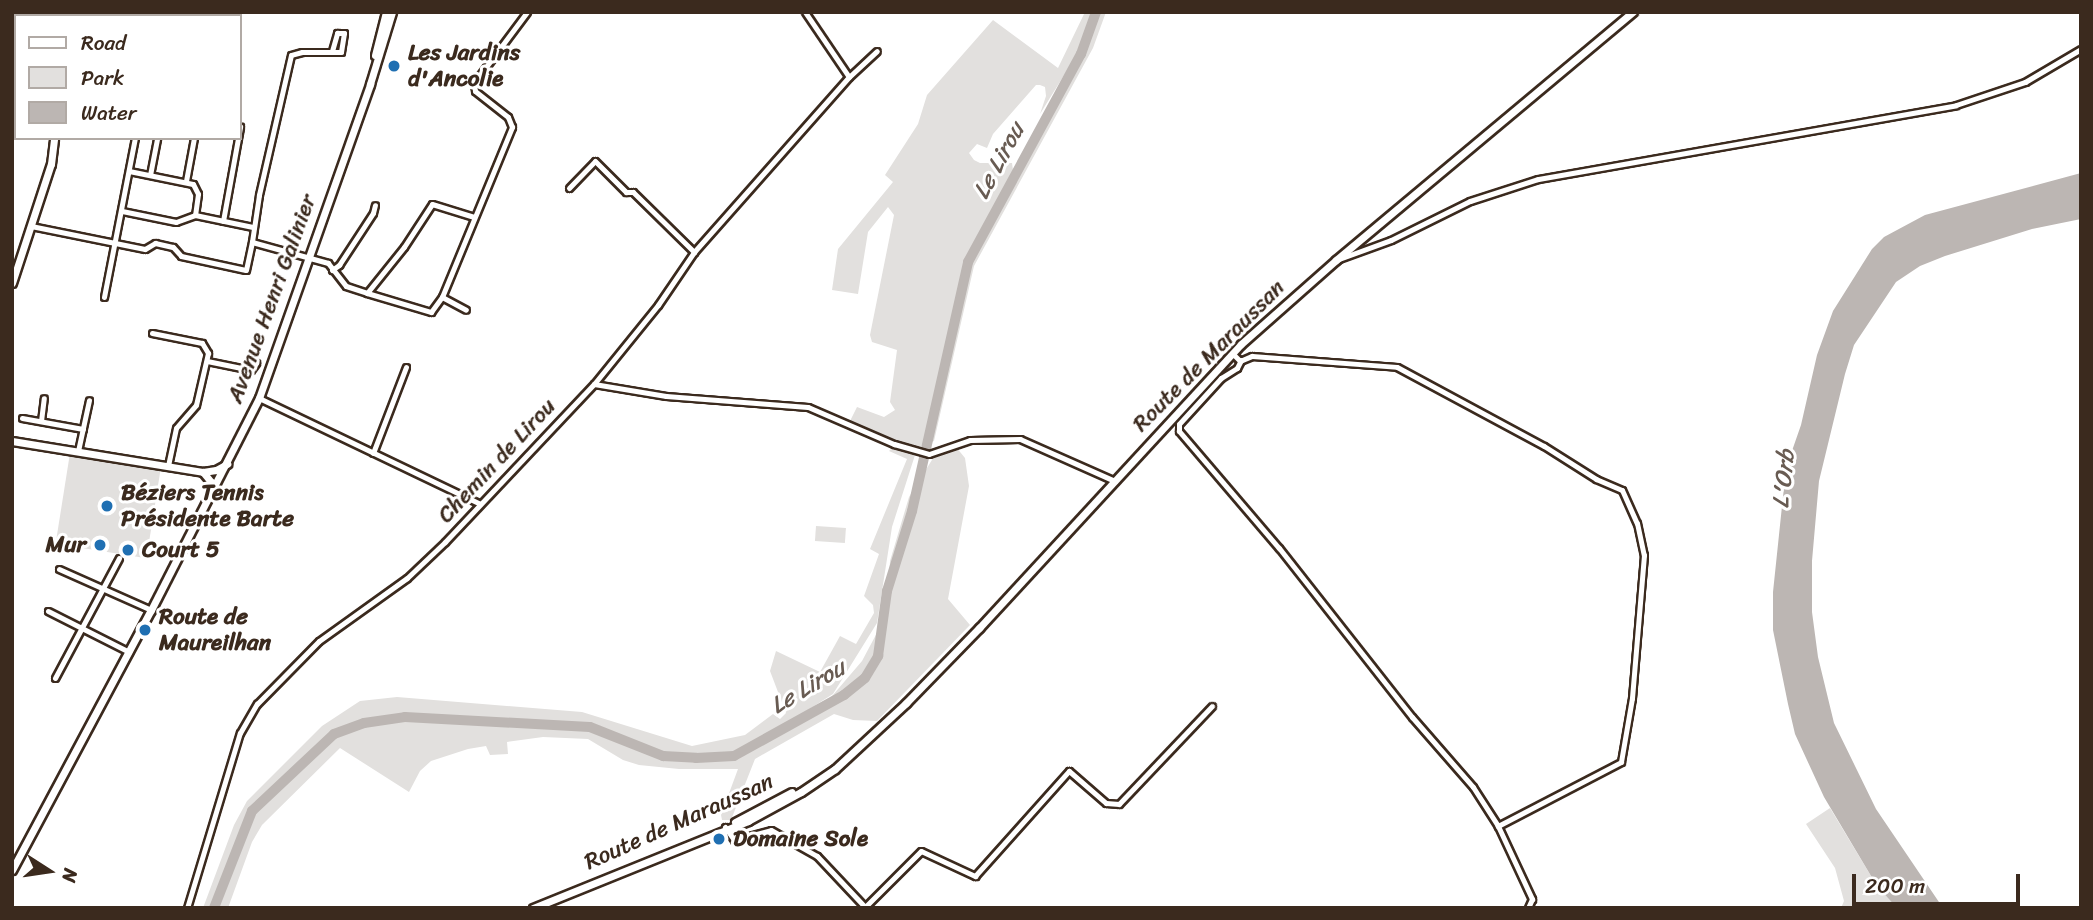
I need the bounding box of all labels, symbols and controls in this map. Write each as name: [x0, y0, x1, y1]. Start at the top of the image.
legend: [14, 14, 242, 140]
text: Road: [81, 24, 126, 62]
place label: Les Jardins d'Ancolie: [408, 39, 520, 93]
marker: Les Jardins d'Ancolie: [386, 58, 402, 74]
text: Park: [81, 59, 124, 97]
text: Water: [81, 94, 136, 132]
water label: Le Lirou: [967, 118, 1031, 204]
street label: Avenue Henri Galinier: [221, 191, 323, 407]
street label: Route de Maraussan: [1128, 275, 1290, 437]
street label: Chemin de Lirou: [432, 393, 562, 529]
water label: L'Orb: [1767, 449, 1801, 509]
place label: Béziers Tennis Présidente Barte: [121, 479, 294, 533]
marker: Béziers Tennis Présidente Barte: [99, 498, 115, 514]
place label: Mur: [45, 531, 86, 559]
place label: Court 5: [142, 536, 220, 564]
marker: Mur: [92, 537, 108, 553]
marker: Court 5: [120, 542, 136, 558]
place label: Route de Maureilhan: [159, 603, 271, 657]
marker: Route de Maureilhan: [137, 622, 153, 638]
water label: Le Lirou: [765, 653, 851, 721]
street label: Route de Maraussan: [581, 768, 777, 876]
place label: Domaine Sole: [733, 825, 869, 853]
marker: Domaine Sole: [711, 831, 727, 847]
north arrow: [14, 836, 84, 906]
scale bar: [1855, 860, 2023, 904]
text: N: [53, 866, 88, 885]
text: 200 m: [1865, 867, 1925, 905]

